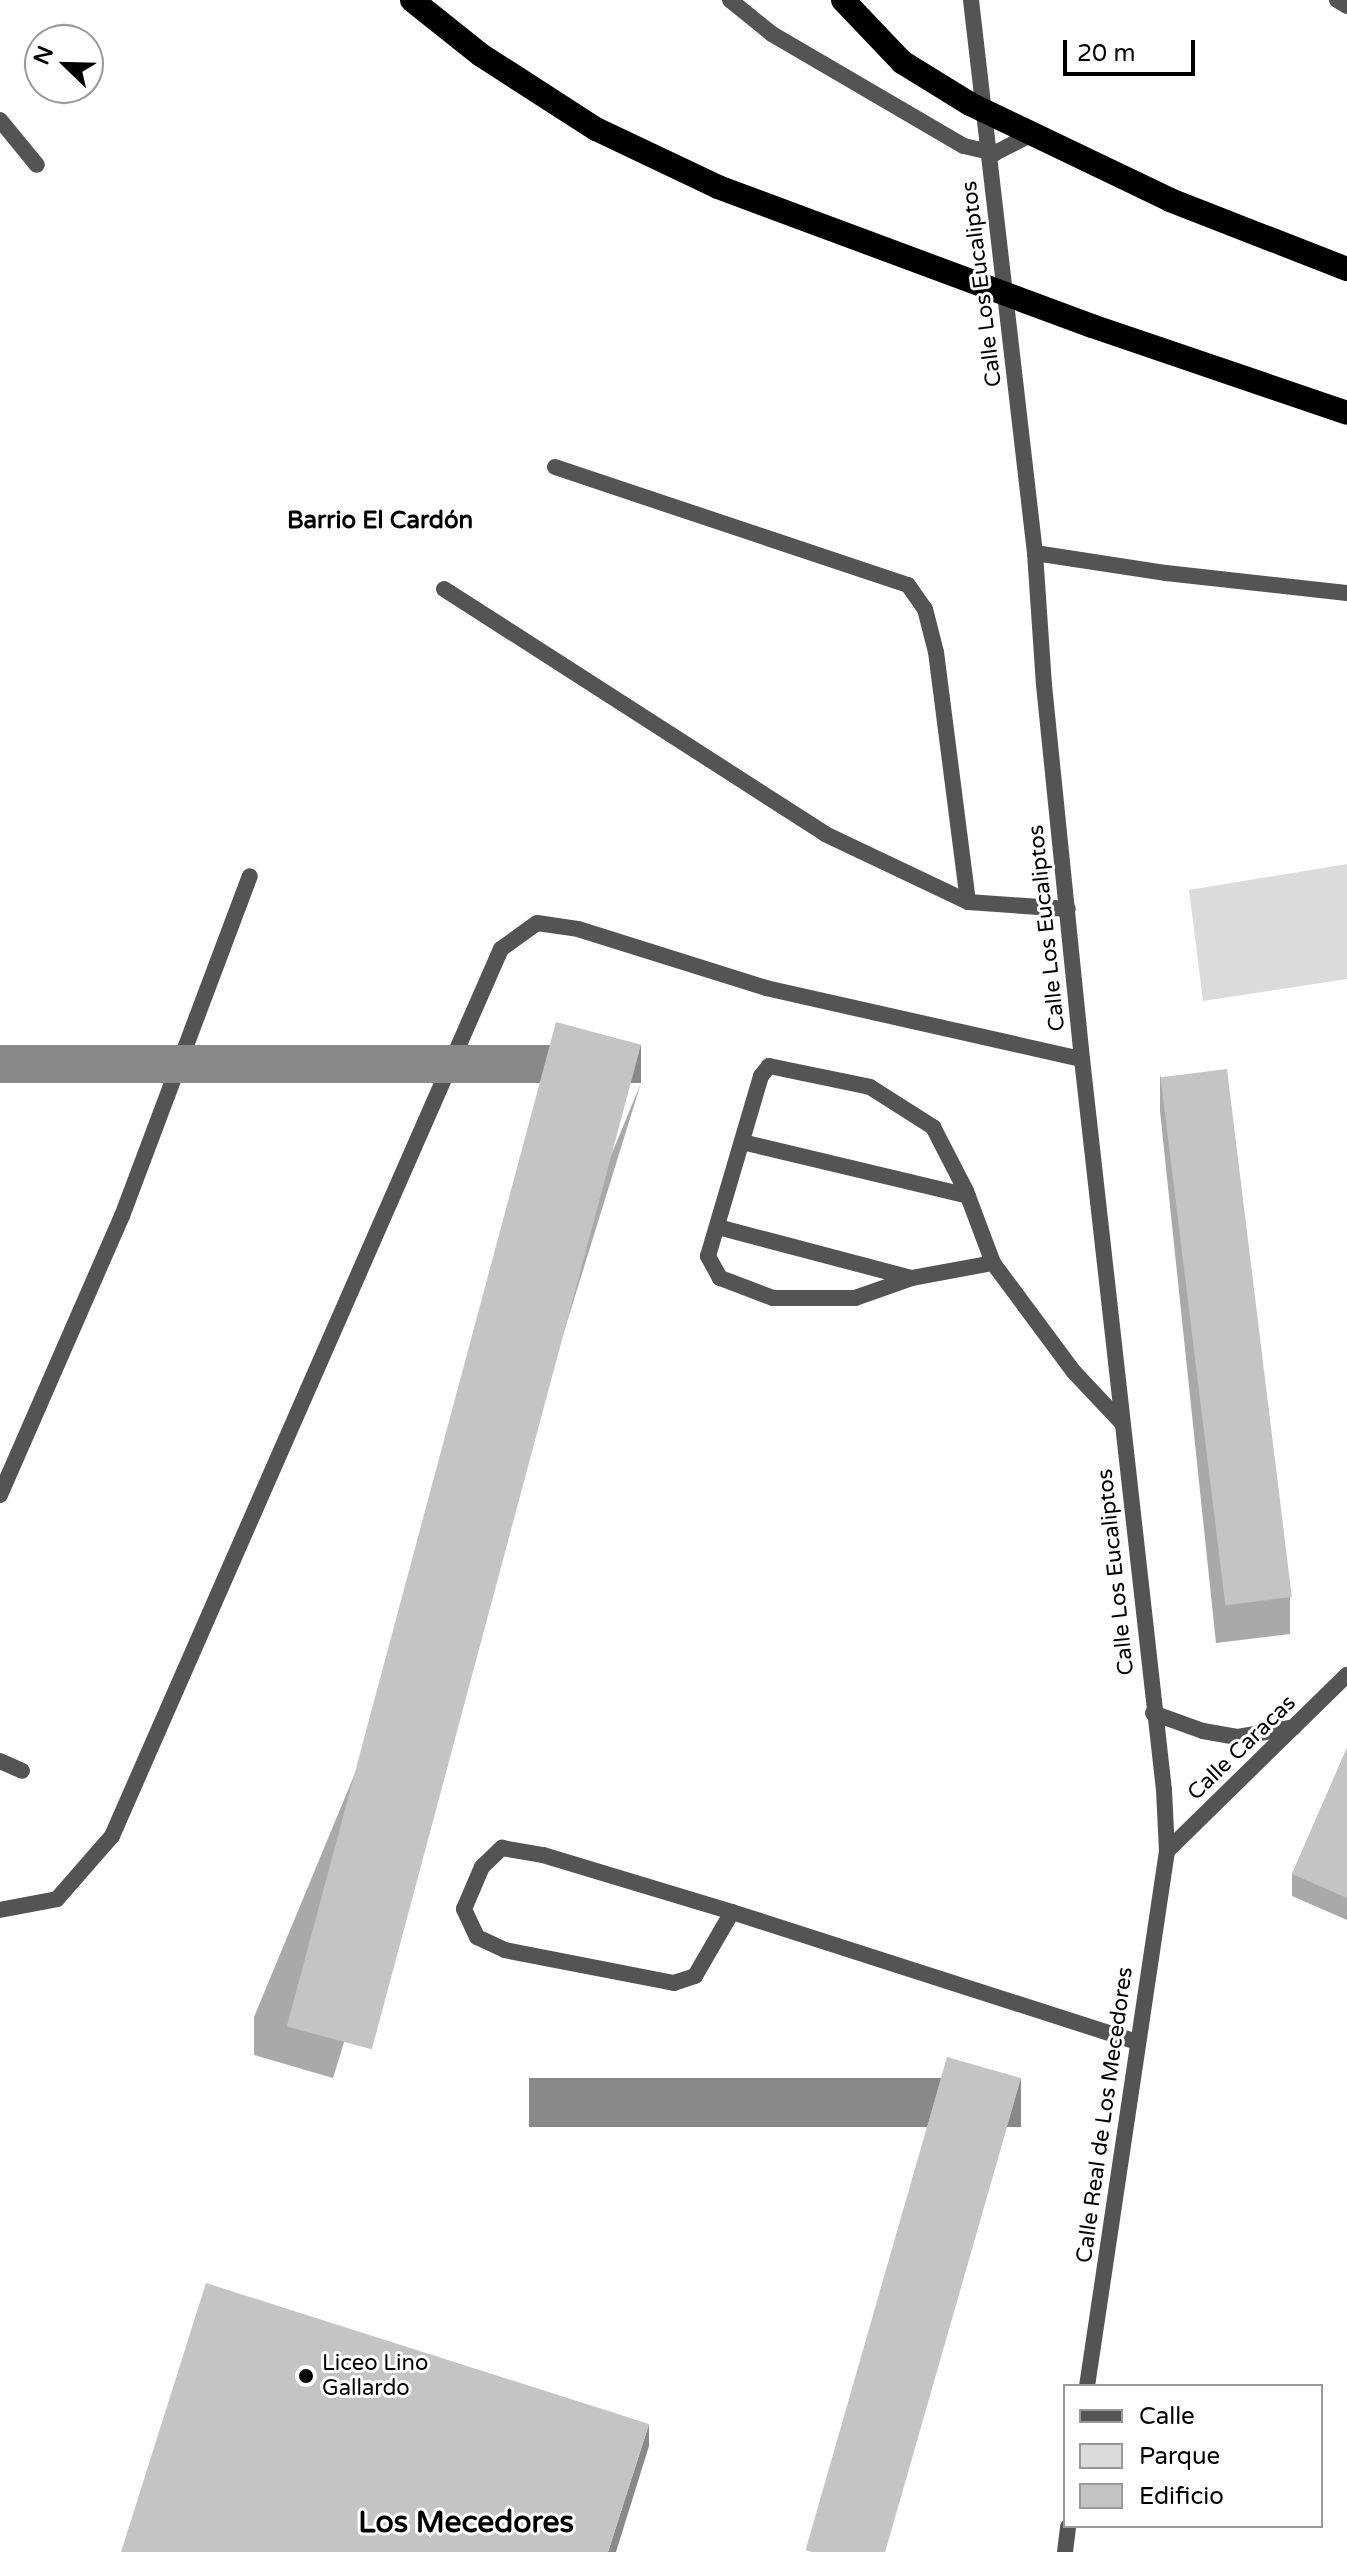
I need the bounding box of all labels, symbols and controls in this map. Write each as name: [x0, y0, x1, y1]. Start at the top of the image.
north arrow: [24, 24, 104, 104]
scale bar: [1067, 24, 1199, 74]
text: 20 m: [1077, 39, 1135, 68]
text: N: [28, 42, 59, 69]
street label: Calle Los Eucaliptos: [956, 180, 1008, 388]
district label: Barrio El Cardón: [287, 507, 473, 535]
street label: Calle Los Eucaliptos: [1023, 824, 1071, 1032]
street label: Calle Los Eucaliptos: [1092, 1468, 1140, 1676]
street label: Calle Caracas: [1183, 1690, 1301, 1806]
street label: Calle Real de Los Mecedores: [1071, 1965, 1139, 2265]
place label: Liceo Lino Gallardo: [322, 2350, 428, 2402]
marker: Liceo Lino Gallardo: [297, 2367, 315, 2385]
legend: [1063, 2384, 1323, 2528]
text: Calle: [1139, 2402, 1195, 2431]
text: Parque: [1139, 2442, 1220, 2471]
text: Edificio: [1139, 2482, 1224, 2511]
district label: Los Mecedores: [358, 2505, 574, 2541]

